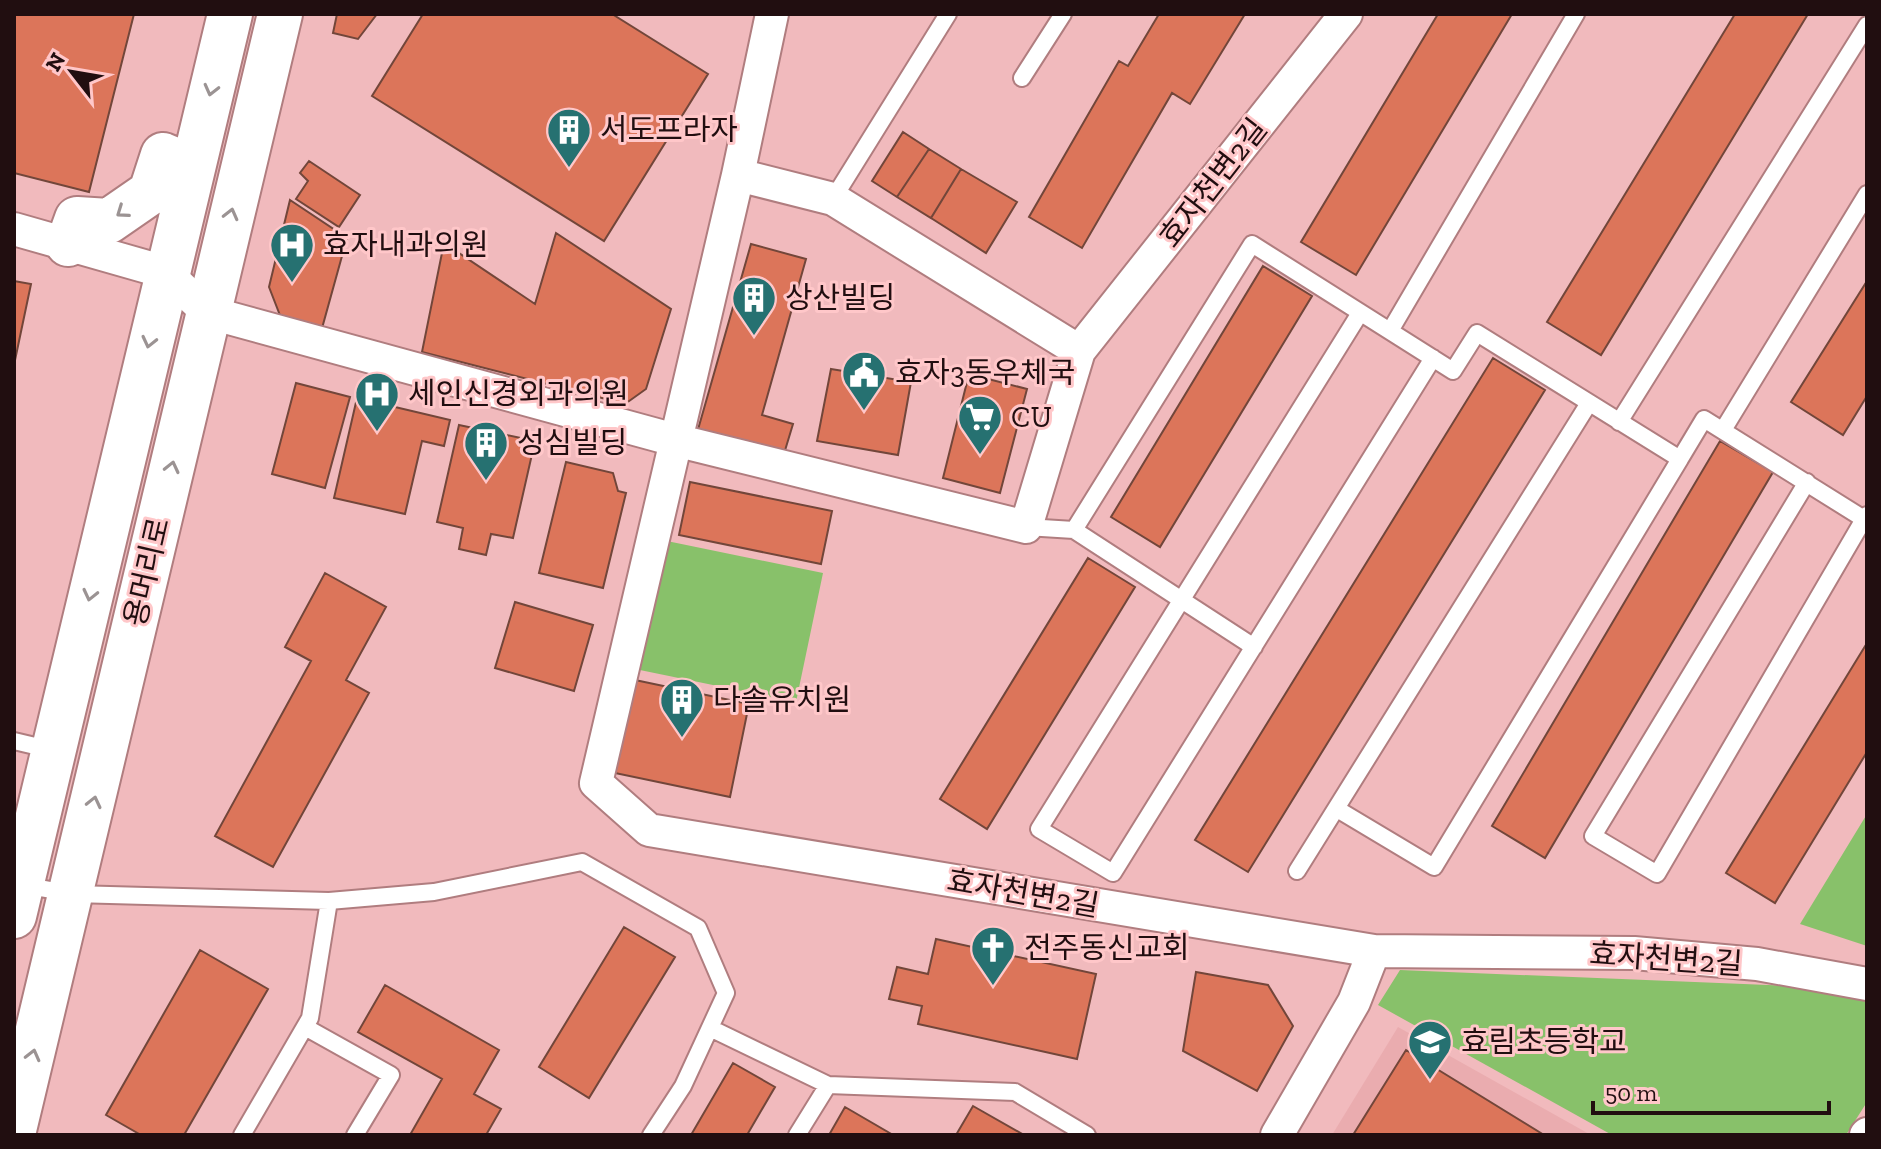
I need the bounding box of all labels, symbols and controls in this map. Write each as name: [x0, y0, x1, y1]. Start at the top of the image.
north arrow: [32, 32, 112, 112]
text: N: [39, 48, 71, 76]
one-way arrow: [203, 82, 220, 96]
building icon: 서도프라자: [545, 106, 593, 169]
street label: 효자천변2길: [1152, 111, 1274, 255]
place label: 서도프라자: [600, 112, 738, 148]
one-way arrow: [116, 202, 130, 217]
one-way arrow: [222, 208, 239, 221]
hospital icon: 효자내과의원: [268, 221, 316, 284]
place label: 효자내과의원: [323, 227, 489, 263]
building icon: 상산빌딩: [730, 274, 778, 337]
place label: 상산빌딩: [785, 280, 895, 316]
one-way arrow: [141, 335, 158, 349]
public building icon: 효자3동우체국: [840, 349, 888, 412]
place label: 효자3동우체국: [895, 355, 1075, 391]
hospital icon: 세인신경외과의원: [353, 370, 401, 433]
place label: 세인신경외과의원: [408, 376, 629, 412]
supermarket icon: CU: [956, 393, 1004, 456]
place label: CU: [1011, 399, 1052, 435]
building icon: 성심빌딩: [462, 419, 510, 482]
place label: 성심빌딩: [517, 425, 627, 461]
one-way arrow: [162, 461, 179, 474]
street label: 용머리로: [117, 514, 177, 630]
one-way arrow: [82, 588, 99, 602]
building icon: 다솔유치원: [658, 676, 706, 739]
place label: 다솔유치원: [713, 682, 851, 718]
one-way arrow: [85, 796, 102, 809]
street label: 효자천변2길: [944, 862, 1102, 924]
church icon: 전주동신교회: [969, 924, 1017, 987]
place label: 전주동신교회: [1024, 930, 1190, 966]
street label: 효자천변2길: [1588, 936, 1744, 982]
school or university icon: 효림초등학교: [1406, 1018, 1454, 1081]
place label: 효림초등학교: [1461, 1024, 1627, 1060]
one-way arrow: [23, 1048, 40, 1062]
scale bar: [1593, 1065, 1829, 1115]
text: 50 m: [1605, 1078, 1658, 1107]

